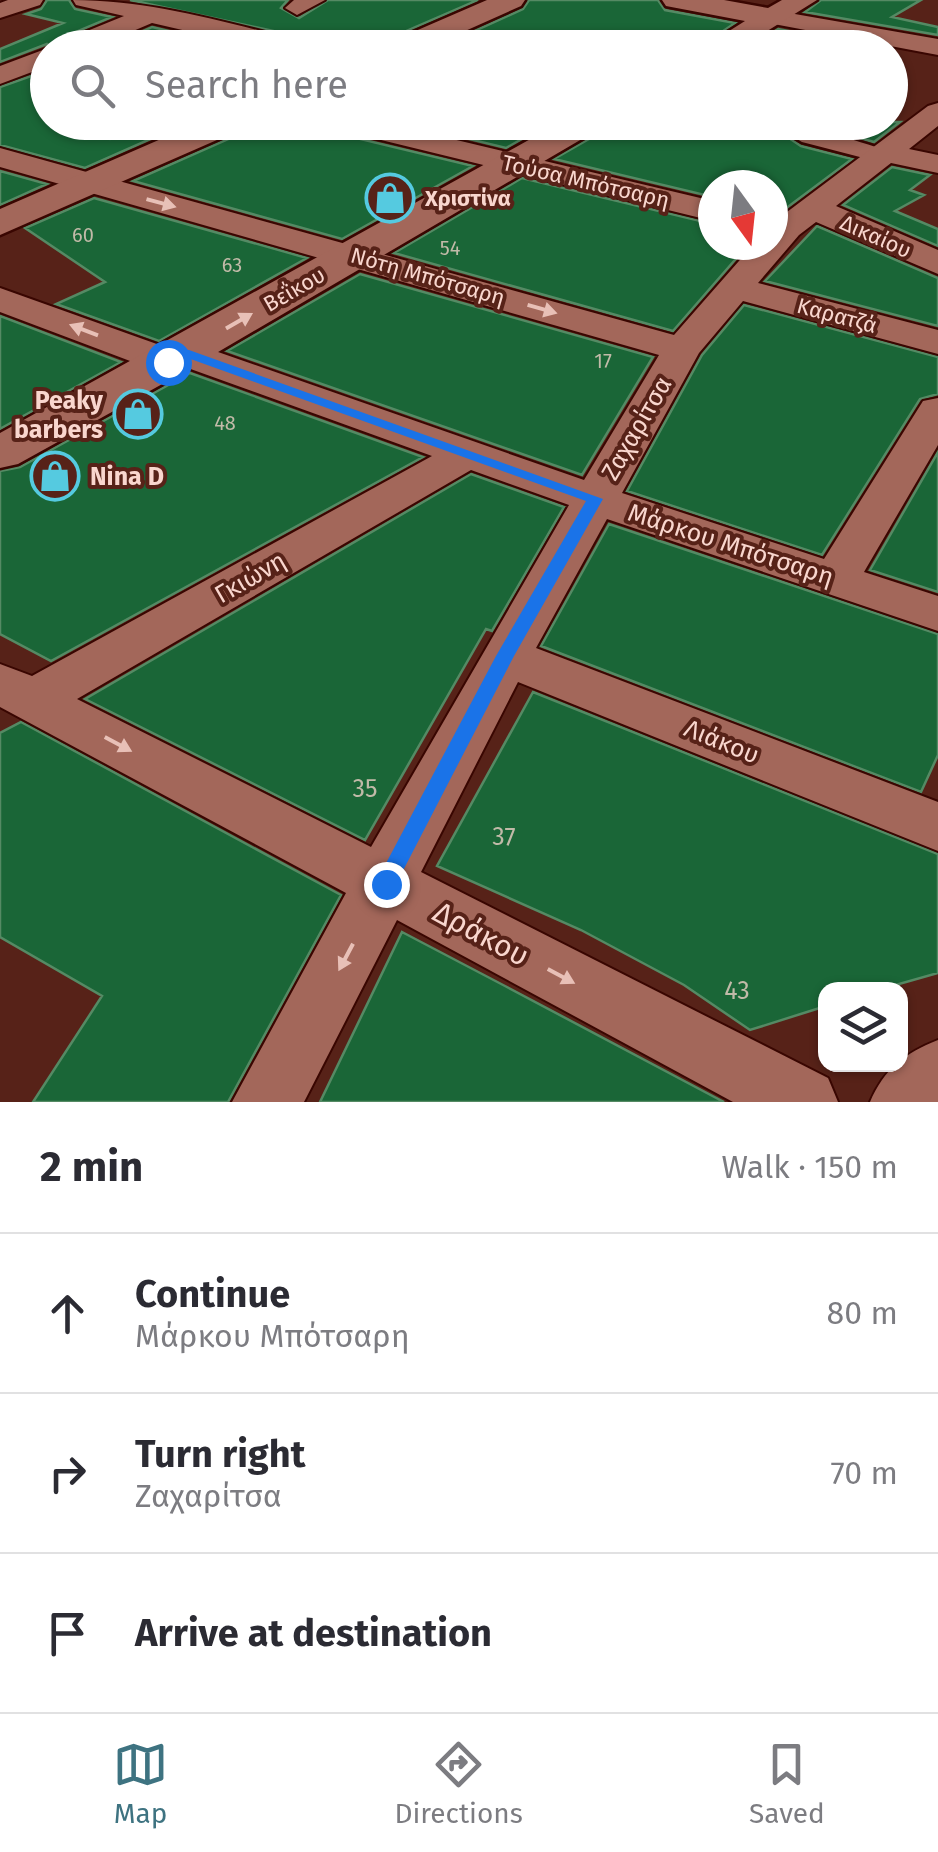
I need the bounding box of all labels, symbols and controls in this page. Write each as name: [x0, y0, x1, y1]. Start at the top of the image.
search box: [30, 30, 908, 140]
icon: search: [65, 58, 120, 113]
text: Search here: [145, 62, 348, 108]
street label: Τούσα Μπότσαρη: [500, 149, 672, 214]
north arrow: [698, 170, 788, 260]
shop icon: Χριστίνα: [364, 172, 416, 224]
place label: Χριστίνα: [424, 185, 511, 212]
one-way arrow: [146, 195, 177, 211]
street label: Δικαίου: [836, 209, 916, 264]
house number: 60: [72, 223, 94, 247]
house number: 54: [440, 236, 461, 260]
street label: Νότη Μπότσαρη: [348, 242, 508, 311]
house number: 63: [222, 253, 242, 277]
street label: Βεΐκου: [259, 261, 330, 318]
street label: Καρατζά: [794, 292, 880, 339]
one-way arrow: [527, 302, 557, 317]
one-way arrow: [224, 313, 253, 330]
one-way arrow: [69, 322, 99, 338]
route start: [146, 340, 192, 386]
house number: 17: [594, 349, 612, 373]
street label: Ζαχαρίτσα: [595, 371, 679, 486]
place label: Peaky barbers: [14, 386, 104, 445]
shop icon: Peaky barbers: [112, 388, 164, 440]
house number: 48: [214, 411, 236, 435]
shop icon: Nina D: [29, 450, 81, 502]
place label: Nina D: [90, 462, 164, 492]
street label: Μάρκου Μπότσαρη: [624, 498, 837, 592]
street label: Γκιώνη: [210, 546, 291, 610]
street label: Λιάκου: [680, 713, 763, 770]
one-way arrow: [103, 735, 132, 752]
house number: 35: [352, 774, 378, 804]
house number: 37: [492, 822, 516, 852]
route end: [364, 862, 410, 908]
street label: Δράκου: [427, 894, 535, 974]
one-way arrow: [338, 943, 355, 971]
one-way arrow: [546, 967, 575, 984]
house number: 43: [724, 976, 750, 1006]
map controls: [818, 982, 908, 1072]
button: layers: [818, 982, 908, 1072]
text: 2 min: [40, 1142, 143, 1192]
text: Walk · 150 m: [721, 1148, 898, 1186]
text: Continue: [135, 1271, 290, 1317]
icon: ahead: [40, 1286, 95, 1341]
text: 80 m: [827, 1294, 898, 1332]
text: Μάρκου Μπότσαρη: [135, 1317, 410, 1355]
text: Turn right: [135, 1431, 305, 1477]
icon: right: [40, 1446, 95, 1501]
text: 70 m: [830, 1454, 898, 1492]
text: Ζαχαρίτσα: [135, 1477, 282, 1515]
icon: arrive: [40, 1606, 95, 1661]
text: Arrive at destination: [135, 1610, 492, 1656]
tab: Map: [113, 1737, 168, 1830]
tab: Directions: [394, 1737, 523, 1830]
tab: Saved: [749, 1737, 825, 1830]

